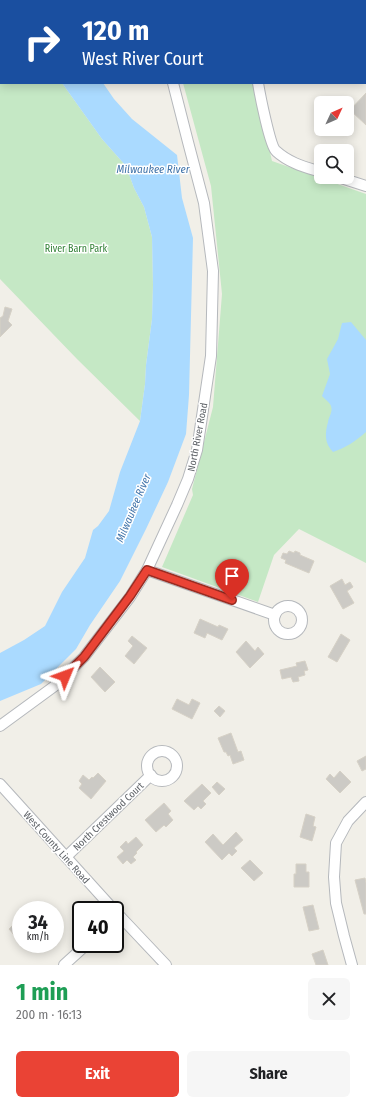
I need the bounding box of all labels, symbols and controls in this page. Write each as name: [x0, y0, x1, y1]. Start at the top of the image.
text: 120 m: [82, 14, 149, 47]
icon: right: [16, 16, 68, 68]
text: West River Court: [82, 48, 204, 70]
north arrow: [314, 96, 354, 136]
map controls: [314, 96, 354, 184]
button: search: [314, 144, 354, 184]
water label: Milwaukee River: [117, 163, 191, 176]
park label: River Barn Park: [45, 243, 108, 255]
street label: North River Road: [185, 402, 211, 473]
water label: Milwaukee River: [113, 471, 154, 544]
pin: [215, 559, 249, 600]
icon: arrive: [221, 565, 243, 587]
position arrow: [44, 655, 86, 697]
street label: North Crestwood Court: [71, 780, 147, 853]
street label: West County Line Road: [21, 809, 92, 886]
speed limit sign: 40: [72, 901, 124, 953]
text: 34: [28, 910, 48, 934]
text: km/h: [27, 931, 49, 943]
text: 1 min: [16, 978, 68, 1006]
button: close: [308, 978, 350, 1020]
text: 200 m · 16:13: [16, 1007, 82, 1022]
button: Exit: [16, 1051, 179, 1097]
button: Share: [187, 1051, 350, 1097]

